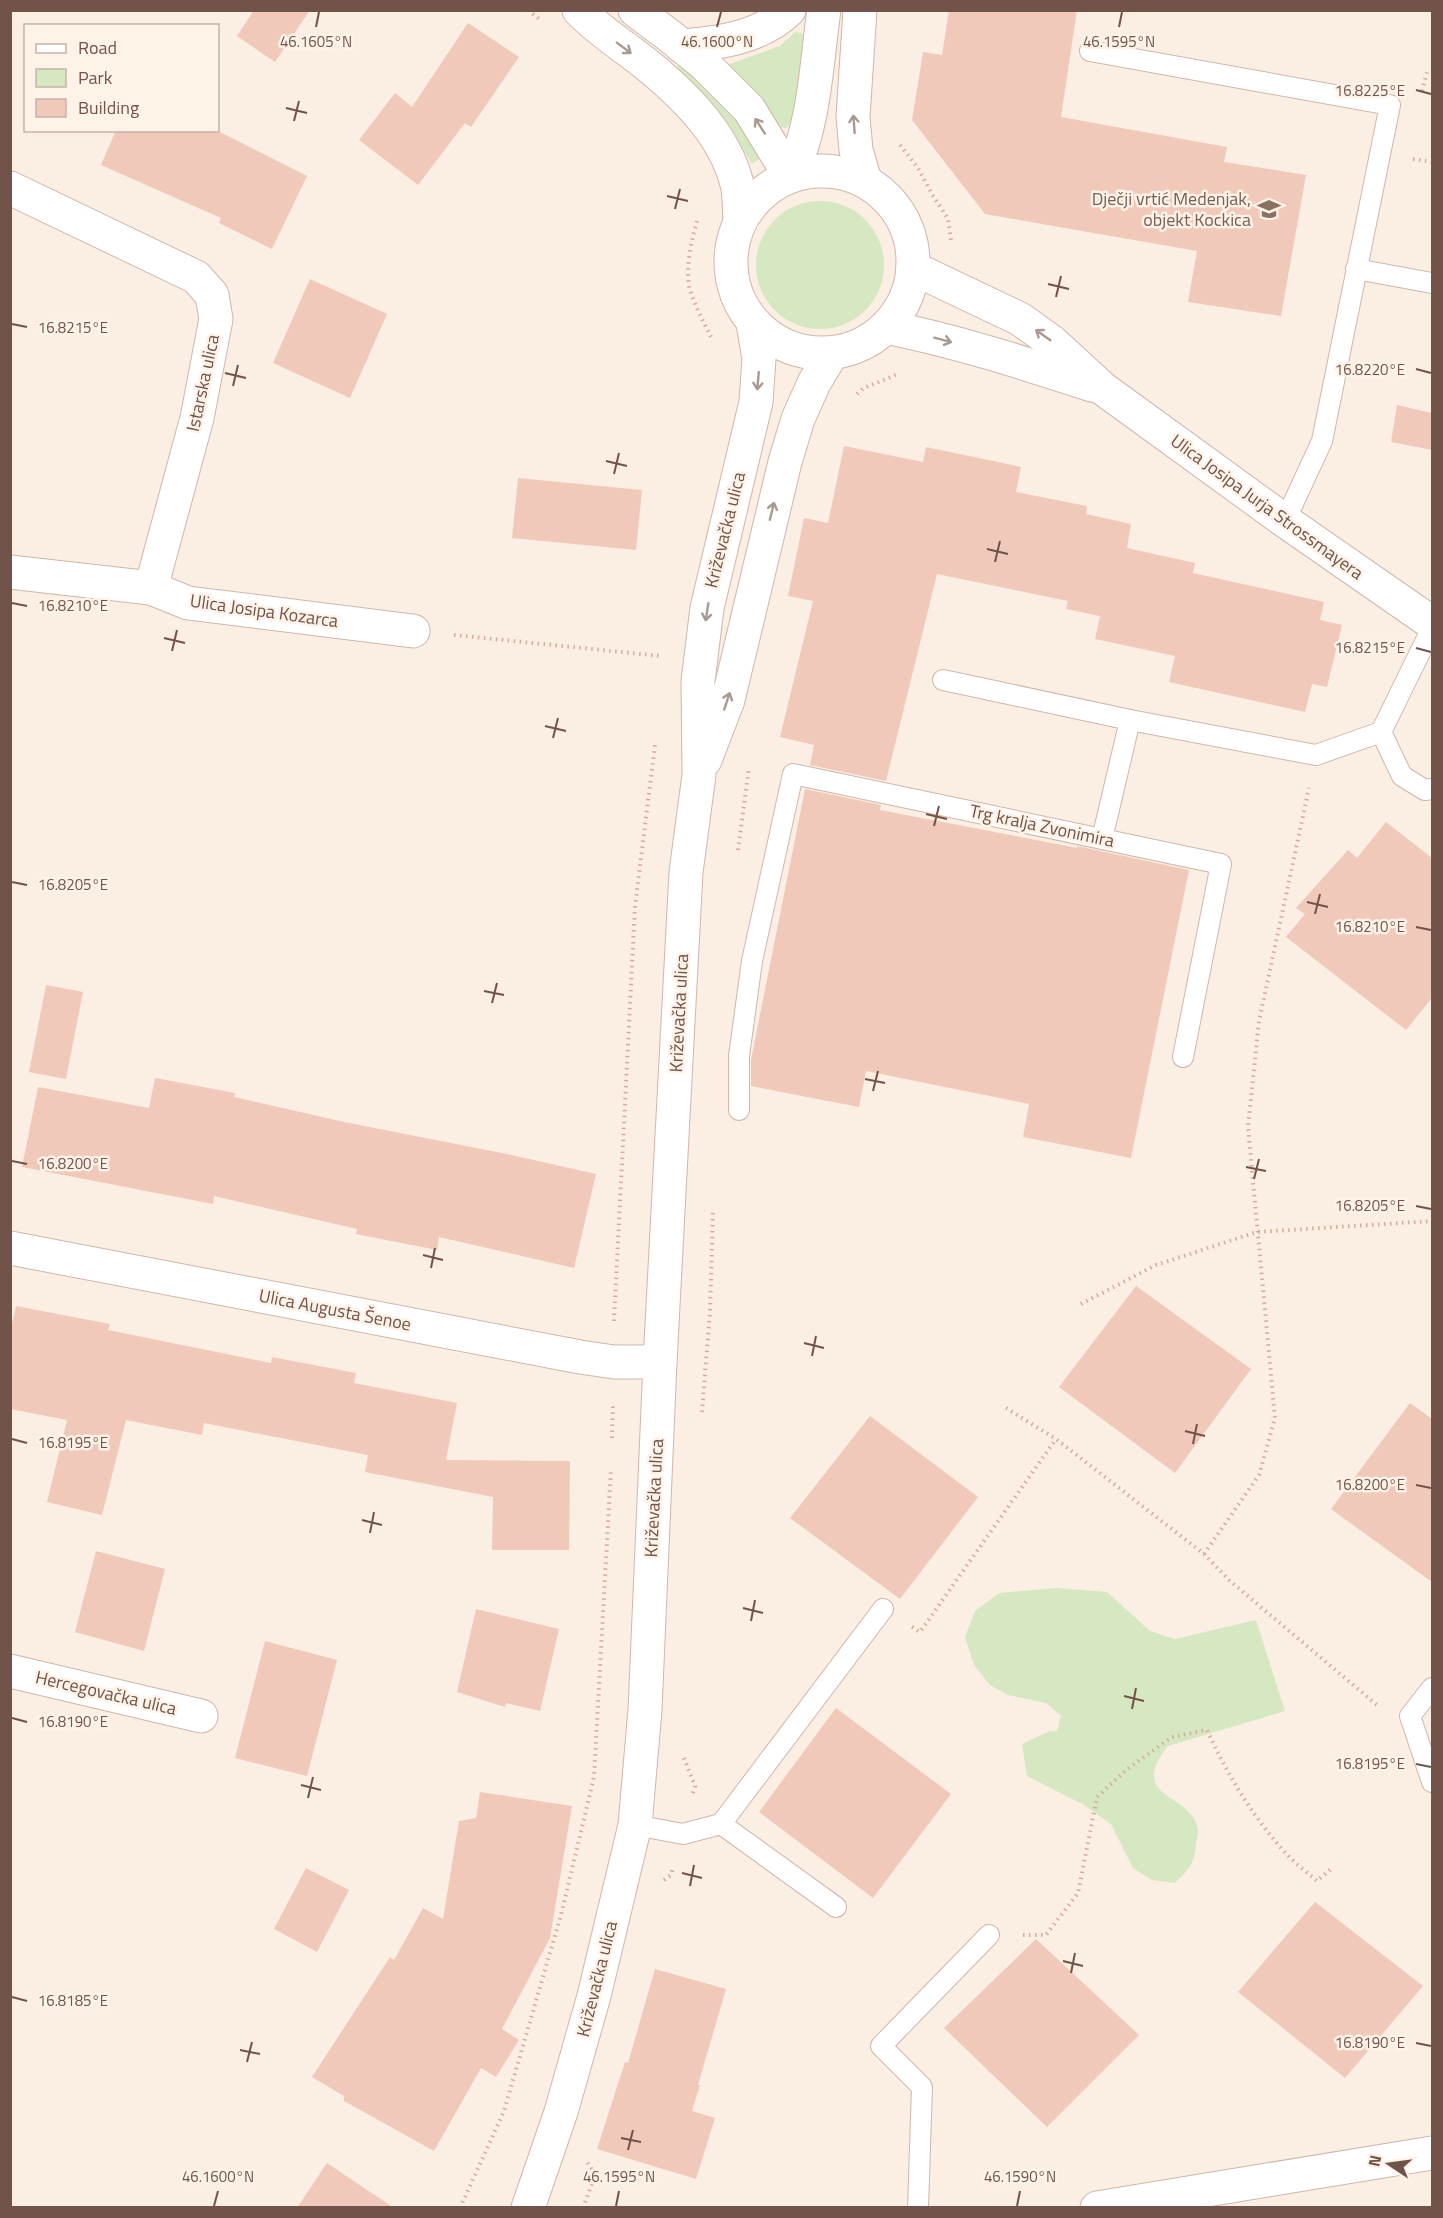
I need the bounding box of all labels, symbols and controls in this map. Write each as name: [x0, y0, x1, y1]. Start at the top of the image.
legend: [24, 24, 219, 132]
text: 46.1605°N: [280, 30, 352, 53]
text: 46.1600°N: [681, 30, 753, 53]
text: 46.1595°N: [1083, 30, 1155, 53]
text: Road: [78, 34, 117, 61]
one-way arrow: [616, 42, 632, 54]
text: Park: [78, 64, 113, 91]
text: 16.8225°E: [1335, 79, 1405, 102]
text: Building: [78, 94, 139, 121]
one-way arrow: [848, 114, 859, 134]
one-way arrow: [754, 118, 766, 135]
place label: Dječji vrtić Medenjak, objekt Kockica: [1092, 185, 1251, 233]
school or university icon: Dječji vrtić Medenjak, objekt Kockica: [1256, 196, 1282, 222]
text: 16.8215°E: [38, 316, 108, 339]
one-way arrow: [1035, 329, 1051, 341]
street label: Istarska ulica: [179, 332, 226, 434]
one-way arrow: [933, 335, 952, 346]
text: 16.8220°E: [1335, 358, 1405, 381]
one-way arrow: [752, 370, 763, 390]
street label: Ulica Josipa Jurja Strossmayera: [1165, 427, 1369, 586]
street label: Križevačka ulica: [697, 469, 752, 591]
one-way arrow: [767, 502, 779, 521]
street label: Ulica Josipa Kozarca: [188, 587, 340, 634]
text: 16.8210°E: [38, 594, 108, 617]
one-way arrow: [701, 601, 712, 621]
text: 16.8215°E: [1335, 636, 1405, 659]
one-way arrow: [722, 692, 733, 711]
street label: Trg kralja Zvonimira: [967, 797, 1117, 854]
text: 16.8205°E: [38, 873, 108, 896]
text: 16.8210°E: [1335, 915, 1405, 938]
street label: Križevačka ulica: [662, 953, 695, 1073]
text: 16.8200°E: [38, 1152, 108, 1175]
text: 16.8205°E: [1335, 1194, 1405, 1217]
street label: Ulica Augusta Šenoe: [257, 1282, 413, 1337]
text: 16.8195°E: [38, 1431, 108, 1454]
street label: Križevačka ulica: [637, 1438, 670, 1558]
text: 16.8200°E: [1335, 1473, 1405, 1496]
street label: Hercegovačka ulica: [33, 1663, 179, 1722]
text: 16.8190°E: [38, 1710, 108, 1733]
text: 16.8195°E: [1335, 1752, 1405, 1775]
street label: Križevačka ulica: [569, 1918, 624, 2040]
text: 16.8185°E: [38, 1989, 108, 2012]
text: 16.8190°E: [1335, 2031, 1405, 2054]
north arrow: [1359, 2134, 1419, 2194]
text: N: [1361, 2153, 1387, 2169]
text: 46.1600°N: [182, 2165, 254, 2188]
text: 46.1595°N: [583, 2165, 655, 2188]
text: 46.1590°N: [984, 2165, 1056, 2188]

